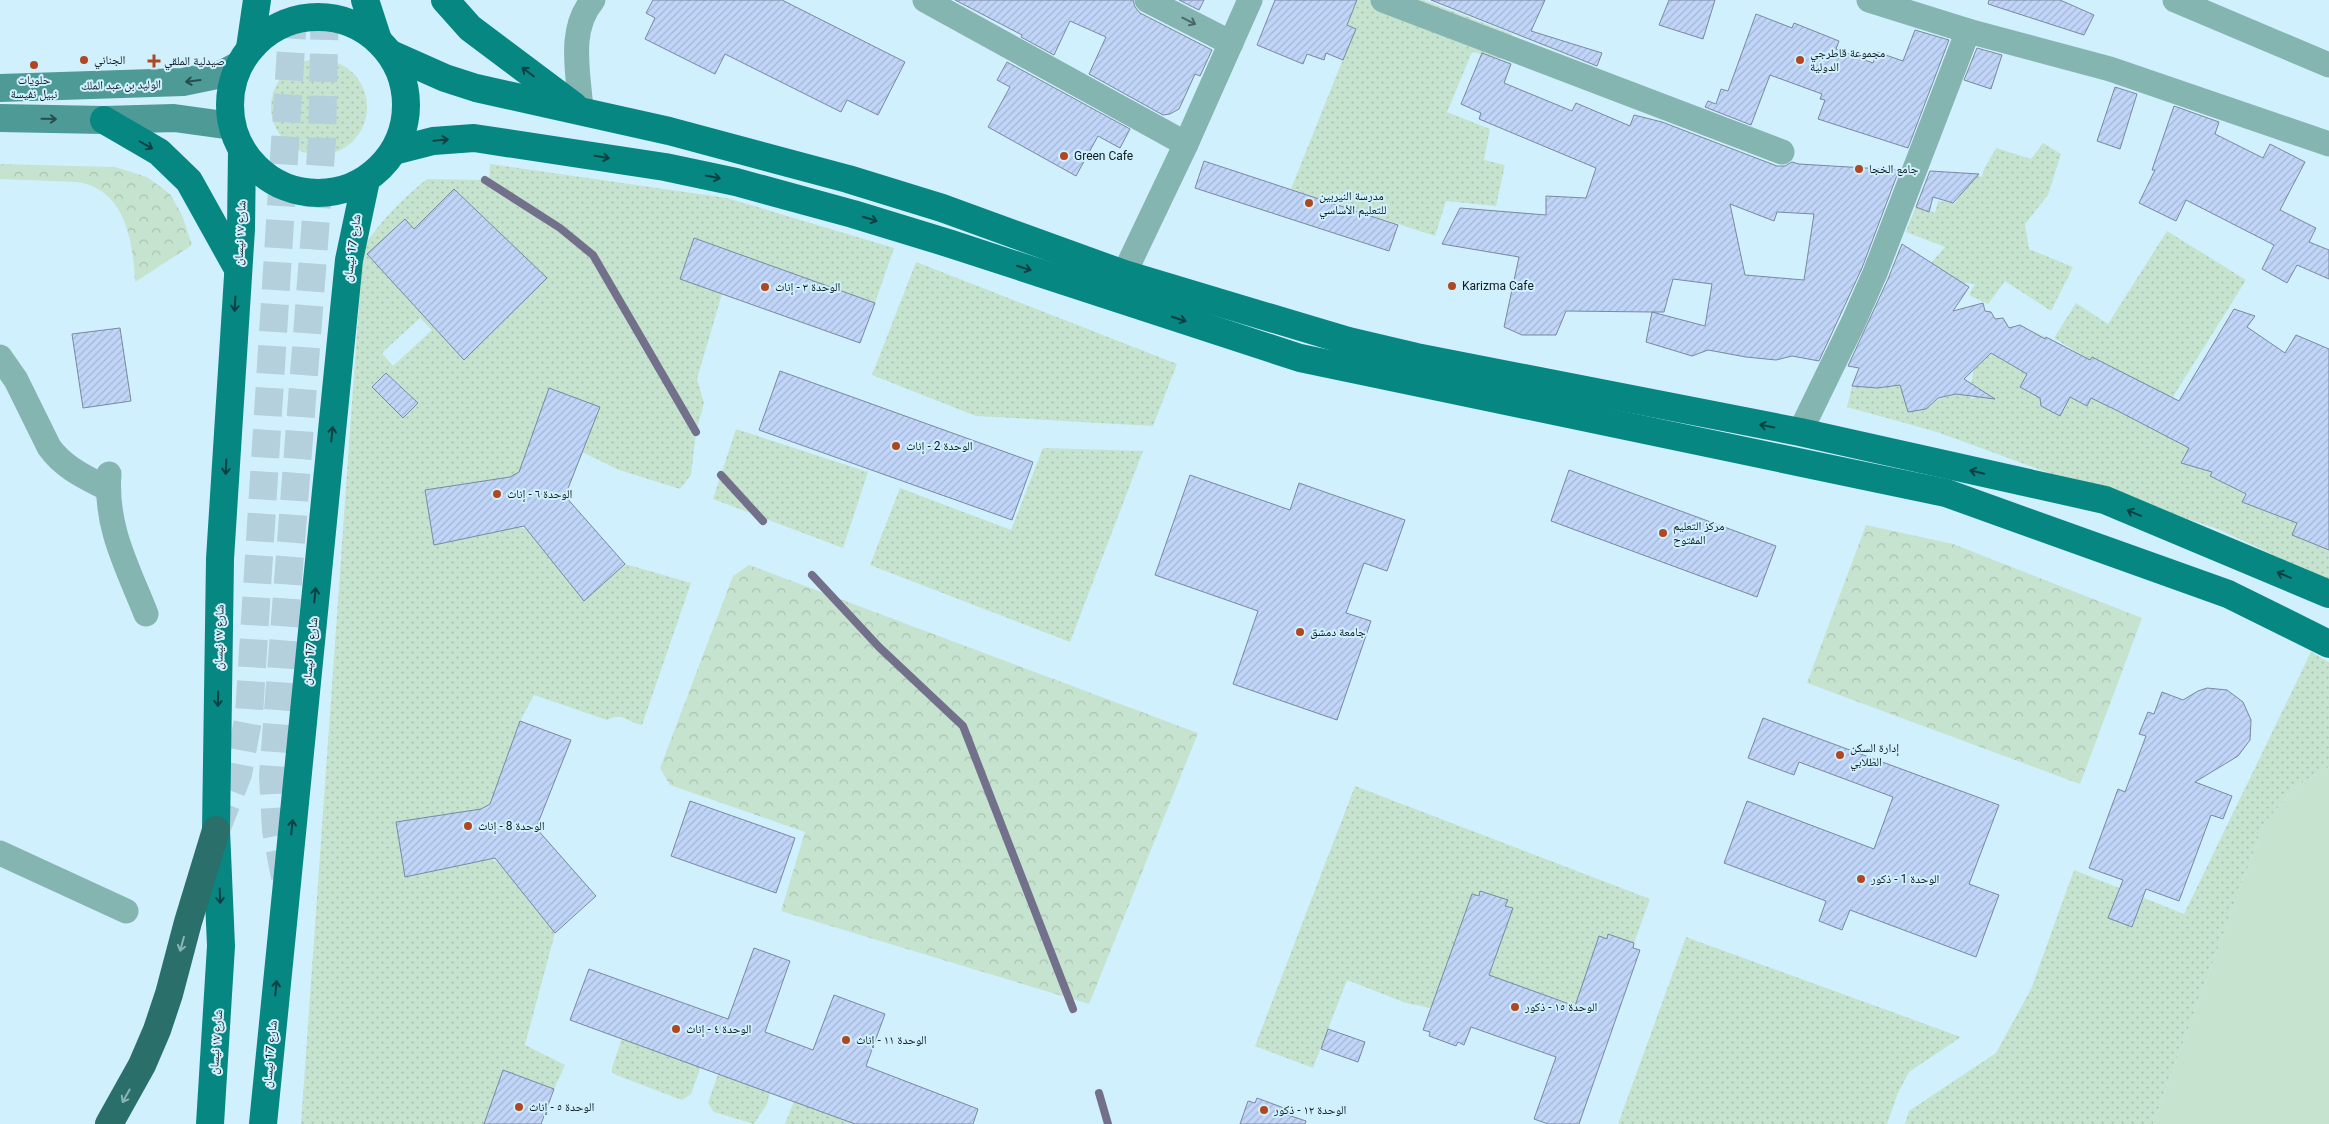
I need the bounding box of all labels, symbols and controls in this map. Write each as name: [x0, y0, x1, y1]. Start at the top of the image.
one-way arrow: [1181, 17, 1196, 26]
place label: مجموعة قاطرجي الدولية: [1810, 46, 1885, 74]
place label: الجناني: [94, 53, 126, 70]
marker: الجناني: [78, 54, 90, 66]
place label: صيدلية الملقي: [164, 54, 225, 71]
marker: مجموعة قاطرجي الدولية: [1794, 54, 1806, 66]
marker: صيدلية الملقي: [148, 55, 160, 67]
marker: حلويات نبيل نفيسة: [28, 59, 40, 71]
one-way arrow: [522, 66, 535, 77]
place label: حلويات نبيل نفيسة: [11, 73, 57, 101]
one-way arrow: [186, 76, 202, 86]
street label: الوليد بن عبد الملك: [81, 77, 161, 93]
one-way arrow: [40, 114, 56, 124]
one-way arrow: [433, 135, 449, 145]
one-way arrow: [139, 140, 153, 150]
place label: Green Cafe: [1074, 149, 1133, 163]
marker: Green Cafe: [1058, 150, 1070, 162]
one-way arrow: [594, 152, 610, 162]
place label: جامع الخجا: [1869, 162, 1919, 176]
marker: جامع الخجا: [1853, 163, 1865, 175]
one-way arrow: [704, 173, 720, 182]
place label: مدرسة النيربين للتعليم الأساسي: [1319, 189, 1387, 220]
marker: مدرسة النيربين للتعليم الأساسي: [1303, 197, 1315, 209]
street label: شارع ١٧ نيسان: [231, 200, 250, 266]
street label: شارع 17 نيسان: [340, 213, 365, 283]
one-way arrow: [861, 215, 877, 224]
one-way arrow: [1016, 264, 1032, 273]
place label: Karizma Cafe: [1462, 279, 1534, 293]
place label: الوحدة ٣ - إناث: [775, 280, 840, 295]
marker: Karizma Cafe: [1446, 280, 1458, 292]
marker: الوحدة ٣ - إناث: [759, 281, 771, 293]
one-way arrow: [231, 296, 240, 312]
one-way arrow: [1171, 314, 1187, 324]
one-way arrow: [1760, 421, 1776, 430]
one-way arrow: [327, 426, 337, 442]
place label: الوحدة 2 - إناث: [906, 439, 973, 454]
marker: الوحدة 2 - إناث: [890, 440, 902, 452]
one-way arrow: [221, 458, 230, 474]
one-way arrow: [1970, 467, 1986, 476]
place label: الوحدة ٦ - إناث: [507, 487, 572, 502]
marker: الوحدة ٦ - إناث: [491, 488, 503, 500]
one-way arrow: [2127, 507, 2142, 517]
place label: مركز التعليم المفتوح: [1673, 519, 1724, 547]
marker: مركز التعليم المفتوح: [1657, 527, 1669, 539]
one-way arrow: [2277, 570, 2292, 580]
one-way arrow: [311, 588, 320, 604]
street label: شارع ١٧ نيسان: [211, 604, 228, 670]
street label: شارع 17 نيسان: [299, 616, 322, 686]
place label: جامعة دمشق: [1310, 625, 1366, 639]
marker: جامعة دمشق: [1294, 626, 1306, 638]
one-way arrow: [213, 690, 223, 707]
place label: إدارة السكن الطلابي: [1850, 741, 1899, 772]
marker: إدارة السكن الطلابي: [1834, 749, 1846, 761]
one-way arrow: [287, 819, 297, 835]
place label: الوحدة 8 - إناث: [478, 819, 545, 834]
marker: الوحدة 8 - إناث: [462, 820, 474, 832]
place label: الوحدة 1 - ذكور: [1870, 872, 1940, 886]
marker: الوحدة 1 - ذكور: [1855, 873, 1867, 885]
one-way arrow: [215, 888, 224, 904]
one-way arrow: [177, 936, 186, 952]
one-way arrow: [271, 981, 281, 997]
place label: الوحدة ١٥ - ذكور: [1524, 1000, 1598, 1014]
marker: الوحدة ١٥ - ذكور: [1509, 1001, 1521, 1013]
street label: شارع ١٧ نيسان: [207, 1009, 226, 1075]
street label: شارع 17 نيسان: [260, 1019, 281, 1089]
place label: الوحدة ٤ - إناث: [686, 1022, 751, 1037]
marker: الوحدة ٤ - إناث: [670, 1023, 682, 1035]
place label: الوحدة ١١ - إناث: [856, 1033, 927, 1048]
marker: الوحدة ١١ - إناث: [840, 1034, 852, 1046]
one-way arrow: [121, 1088, 131, 1103]
place label: الوحدة ٥ - إناث: [529, 1100, 594, 1115]
marker: الوحدة ٥ - إناث: [513, 1101, 525, 1113]
place label: الوحدة ١٢ - ذكور: [1273, 1103, 1347, 1117]
marker: الوحدة ١٢ - ذكور: [1258, 1104, 1270, 1116]

